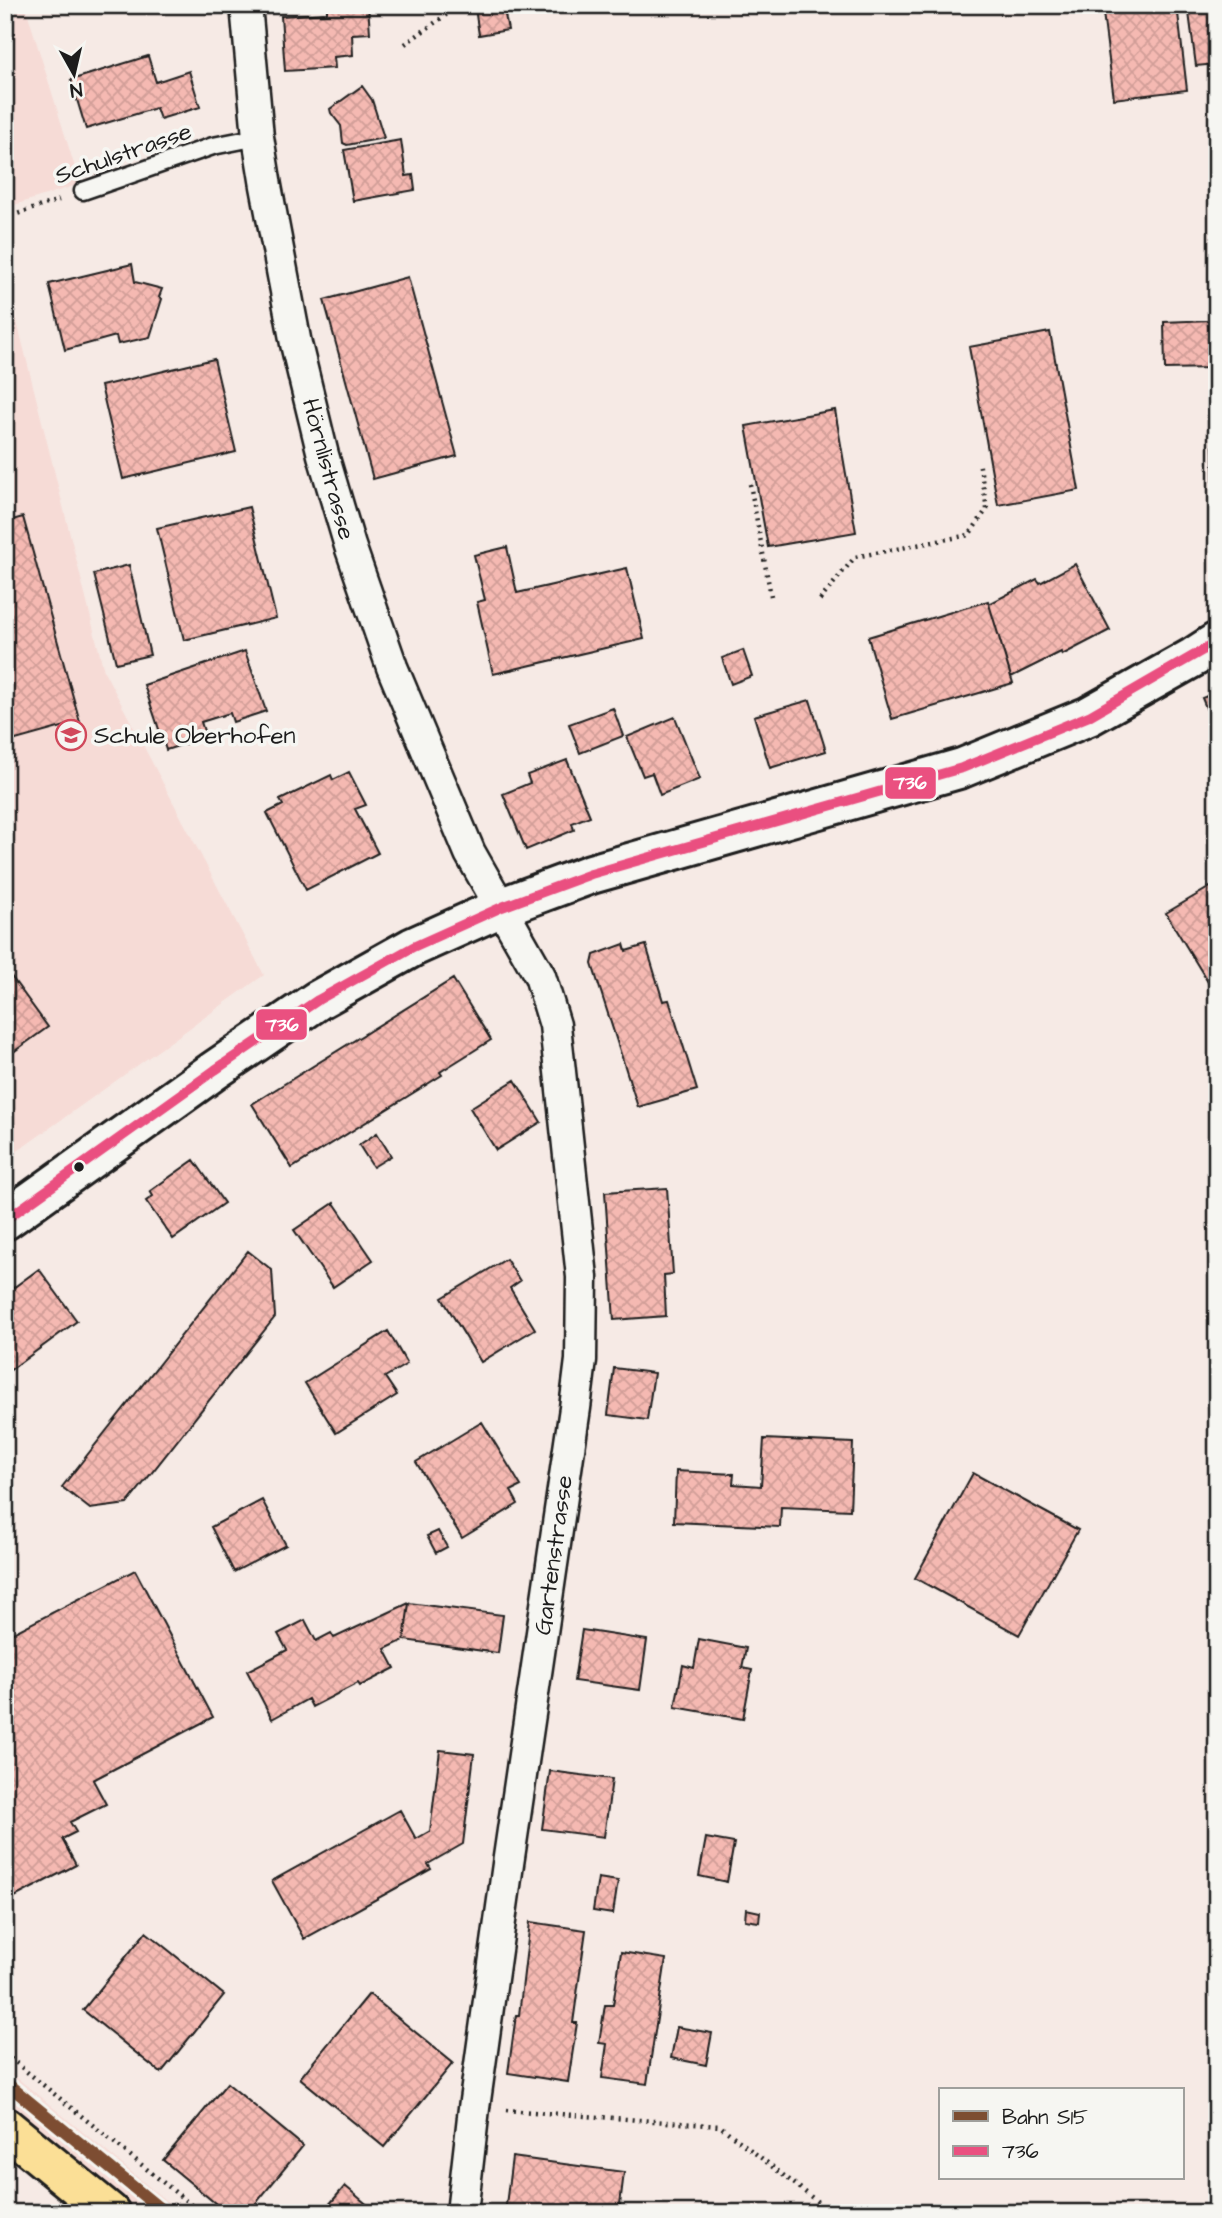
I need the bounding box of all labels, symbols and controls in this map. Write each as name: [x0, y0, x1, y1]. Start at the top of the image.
north arrow: [38, 38, 108, 108]
text: N: [68, 75, 84, 104]
street label: Schulstrasse: [50, 115, 196, 193]
street label: Hörnlistrasse: [293, 395, 363, 544]
school or university icon: Schule Oberhofen: [54, 718, 88, 752]
place label: Schule Oberhofen: [94, 719, 295, 753]
line badge: 736: [884, 766, 937, 800]
text: 736: [892, 770, 927, 797]
line badge: 736: [255, 1008, 308, 1041]
text: 736: [264, 1012, 299, 1039]
unlabelled marker: [72, 1160, 86, 1174]
street label: Gartenstrasse: [526, 1473, 582, 1637]
legend: [939, 2088, 1184, 2180]
text: Bahn S15: [1002, 2103, 1088, 2132]
text: 736: [1002, 2137, 1039, 2166]

